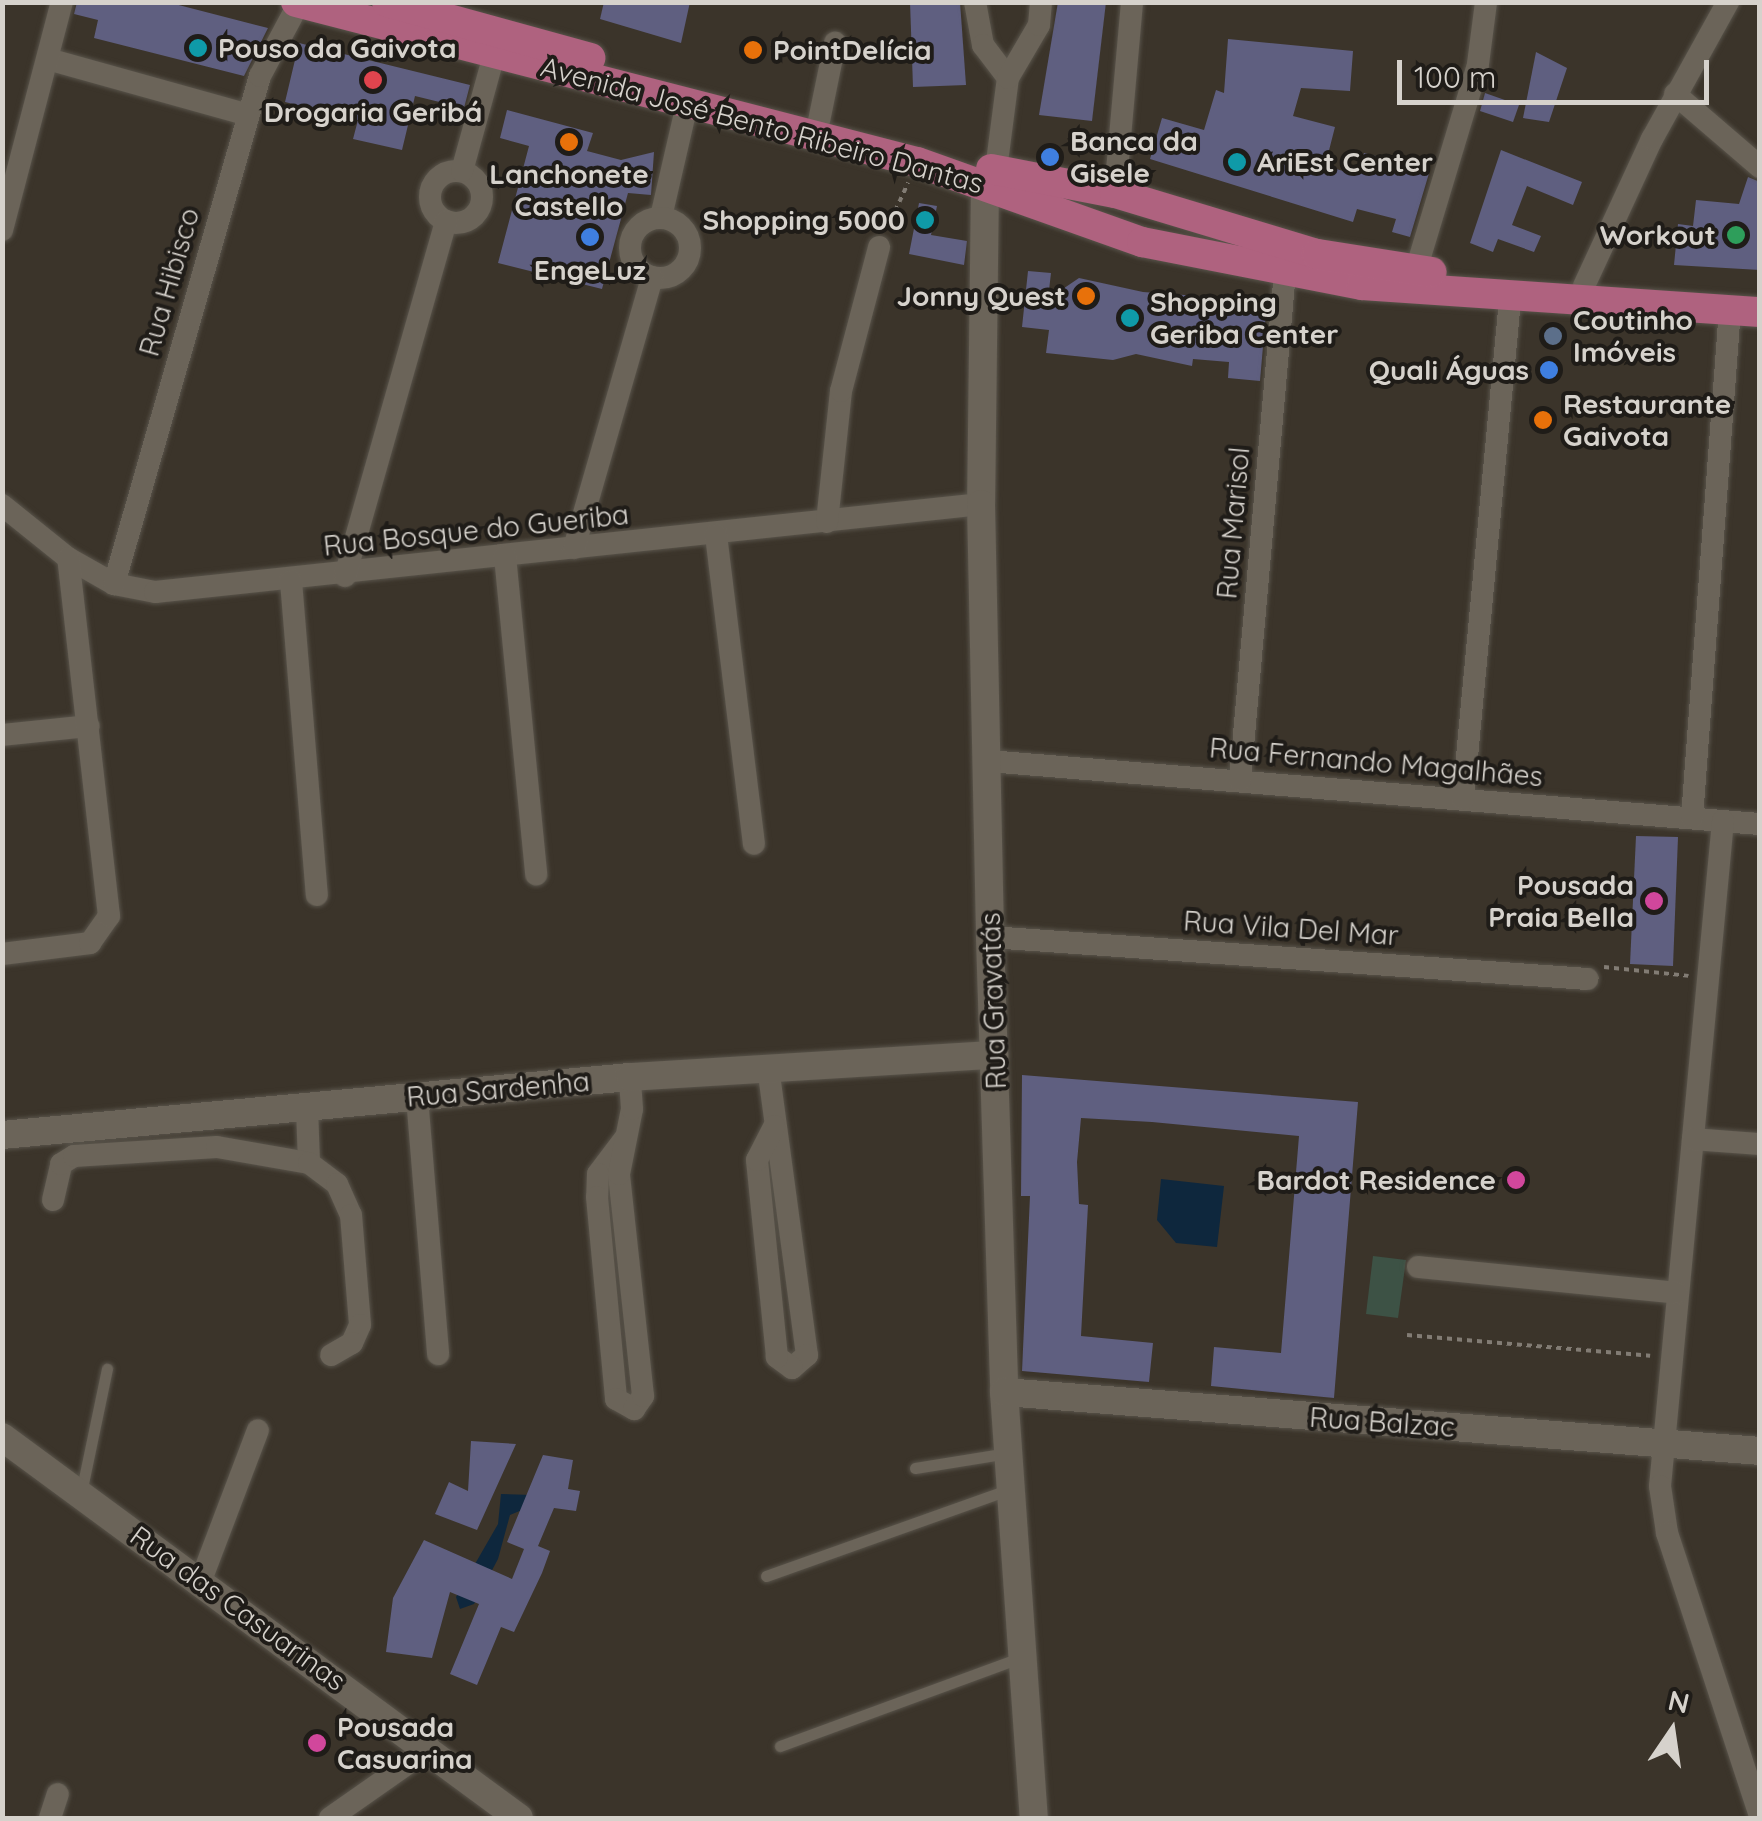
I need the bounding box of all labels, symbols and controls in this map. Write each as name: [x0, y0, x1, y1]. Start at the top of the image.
place label: Pouso da Gaivota: [218, 31, 457, 65]
place label: PointDelícia: [773, 33, 932, 67]
marker: Pouso da Gaivota: [187, 37, 209, 59]
marker: PointDelícia: [742, 39, 764, 61]
scale bar: [1402, 40, 1714, 102]
street label: Avenida José Bento Ribeiro Dantas: [537, 50, 987, 200]
text: 100 m: [1414, 58, 1496, 96]
marker: Drogaria Geribá: [362, 69, 384, 91]
place label: Drogaria Geribá: [264, 95, 482, 129]
place label: Banca da Gisele: [1070, 124, 1198, 190]
marker: Lanchonete Castello: [558, 131, 580, 153]
place label: AriEst Center: [1257, 145, 1433, 179]
marker: Banca da Gisele: [1039, 146, 1061, 168]
marker: AriEst Center: [1226, 151, 1248, 173]
place label: Lanchonete Castello: [489, 157, 649, 223]
place label: Shopping 5000: [703, 203, 905, 237]
street label: Rua Hibisco: [132, 204, 206, 360]
marker: Shopping 5000: [914, 209, 936, 231]
place label: Workout: [1600, 218, 1716, 252]
marker: Workout: [1725, 224, 1747, 246]
marker: EngeLuz: [579, 226, 601, 248]
place label: EngeLuz: [534, 253, 646, 287]
place label: Jonny Quest: [897, 279, 1066, 313]
marker: Jonny Quest: [1075, 285, 1097, 307]
place label: Shopping Geriba Center: [1150, 285, 1339, 351]
place label: Coutinho Imóveis: [1573, 303, 1693, 369]
marker: Shopping Geriba Center: [1119, 307, 1141, 329]
marker: Coutinho Imóveis: [1542, 325, 1564, 347]
place label: Quali Águas: [1369, 353, 1529, 387]
marker: Quali Águas: [1538, 359, 1560, 381]
place label: Restaurante Gaivota: [1563, 387, 1731, 453]
marker: Restaurante Gaivota: [1532, 409, 1554, 431]
street label: Rua Marisol: [1210, 446, 1256, 600]
street label: Rua Bosque do Gueriba: [322, 497, 630, 563]
street label: Rua Fernando Magalhães: [1208, 731, 1544, 793]
place label: Pousada Praia Bella: [1488, 868, 1634, 934]
marker: Pousada Praia Bella: [1643, 890, 1665, 912]
street label: Rua Vila Del Mar: [1182, 904, 1400, 952]
street label: Rua Gravatás: [973, 912, 1013, 1090]
street label: Rua Sardenha: [405, 1064, 591, 1114]
place label: Bardot Residence: [1257, 1163, 1496, 1197]
marker: Bardot Residence: [1505, 1169, 1527, 1191]
street label: Rua Balzac: [1308, 1400, 1456, 1444]
street label: Rua das Casuarinas: [124, 1519, 352, 1697]
north arrow: [1622, 1681, 1722, 1781]
text: N: [1665, 1682, 1693, 1721]
place label: Pousada Casuarina: [337, 1710, 473, 1776]
marker: Pousada Casuarina: [306, 1732, 328, 1754]

